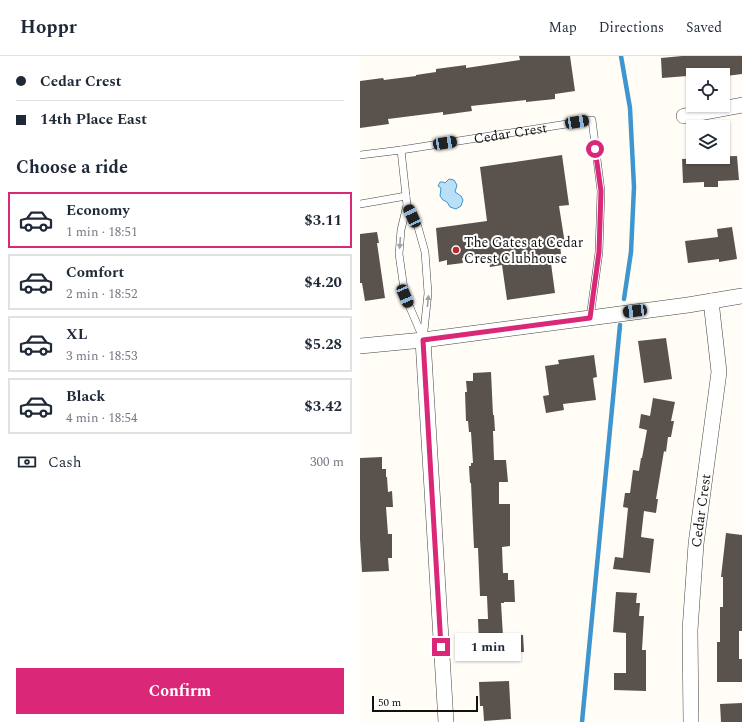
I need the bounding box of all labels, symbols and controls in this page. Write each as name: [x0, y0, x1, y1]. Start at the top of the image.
text: Hoppr: [20, 13, 77, 42]
text: Map: [549, 17, 577, 38]
text: Directions: [599, 17, 664, 38]
text: Saved: [686, 17, 722, 38]
map controls: [686, 68, 730, 164]
button: locate: [686, 68, 730, 112]
text: Cedar Crest: [40, 70, 122, 93]
text: 14th Place East: [40, 108, 147, 131]
car: [564, 114, 590, 130]
street label: Cedar Crest: [472, 117, 549, 149]
button: layers: [686, 120, 730, 164]
car: [432, 135, 458, 151]
route start: [586, 140, 604, 158]
text: Choose a ride: [16, 154, 128, 181]
text: Economy: [66, 199, 130, 222]
icon: car: [18, 202, 54, 238]
car: [401, 203, 423, 229]
text: $3.11: [304, 209, 342, 232]
text: 1 min · 18:51: [66, 222, 138, 242]
place label: The Gates at Cedar Crest Clubhouse: [464, 232, 584, 269]
one-way arrow: [396, 237, 403, 249]
marker: The Gates at Cedar Crest Clubhouse: [451, 245, 461, 255]
text: Comfort: [66, 261, 124, 284]
icon: car: [18, 264, 54, 300]
text: $4.20: [304, 271, 342, 294]
car: [395, 283, 415, 309]
text: 2 min · 18:52: [66, 284, 138, 304]
one-way arrow: [424, 295, 431, 307]
car: [622, 304, 648, 318]
text: XL: [66, 323, 87, 346]
icon: car: [18, 326, 54, 362]
text: $5.28: [304, 333, 342, 356]
text: 3 min · 18:53: [66, 346, 138, 366]
text: Black: [66, 385, 105, 408]
icon: car: [18, 388, 54, 424]
text: $3.42: [304, 395, 342, 418]
text: 4 min · 18:54: [66, 408, 138, 428]
icon: cash: [16, 451, 38, 473]
text: Cash: [48, 451, 81, 474]
text: 300 m: [310, 452, 344, 472]
street label: Cedar Crest: [685, 472, 716, 549]
callout: 1 min: [455, 633, 521, 661]
text: 1 min: [471, 637, 505, 657]
route end: [432, 638, 450, 656]
button: Confirm: [16, 668, 344, 714]
scale bar: [372, 694, 478, 713]
text: 50 m: [378, 694, 401, 711]

